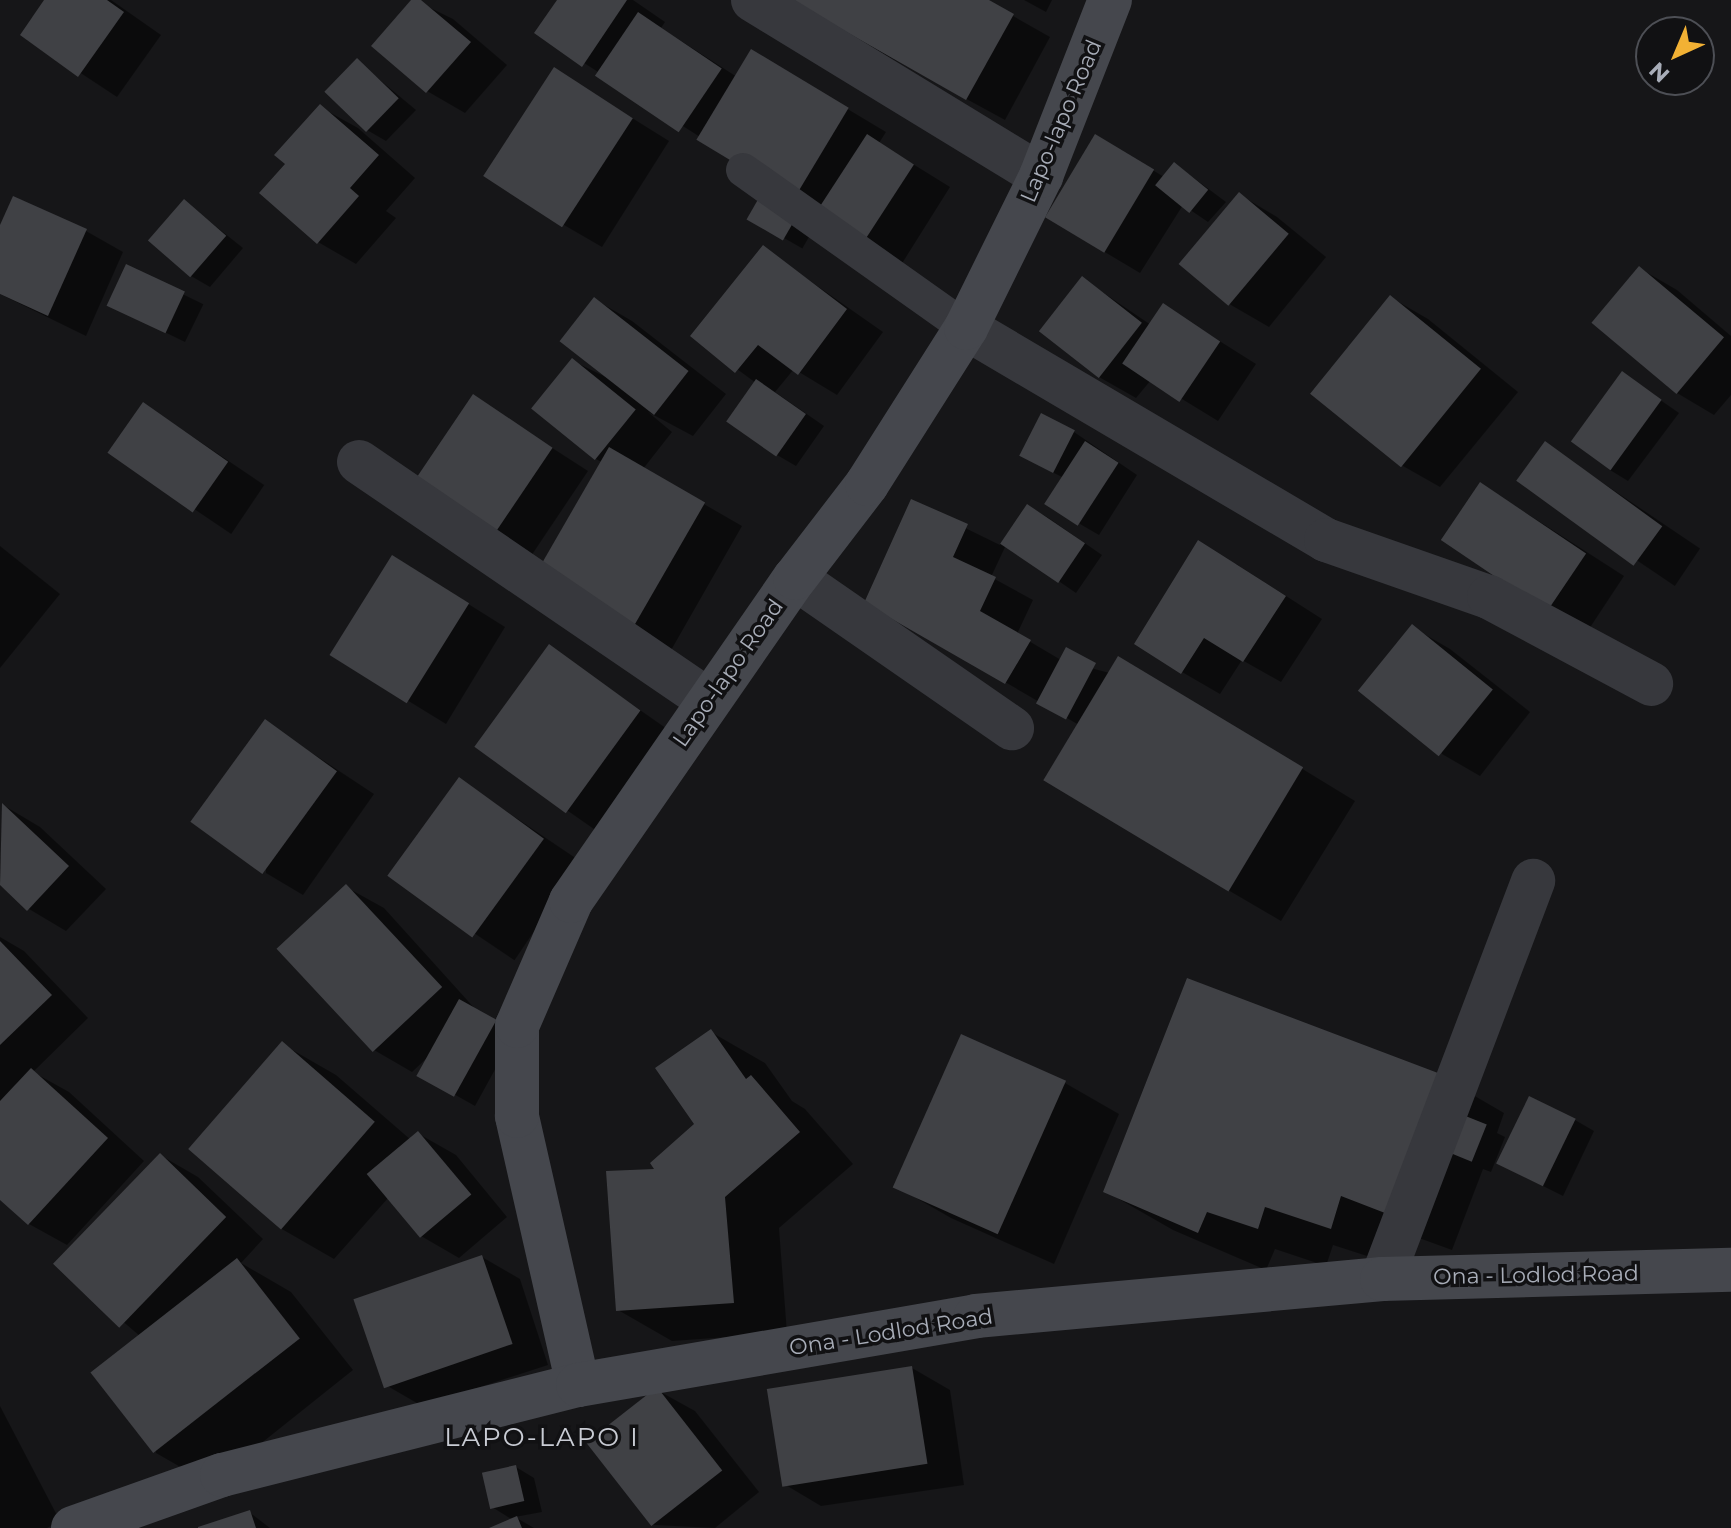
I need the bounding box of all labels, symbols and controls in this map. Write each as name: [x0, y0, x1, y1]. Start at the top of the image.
north arrow: [1635, 16, 1715, 96]
street label: Lapo-lapo Road: [1015, 36, 1107, 206]
text: N: [1644, 56, 1675, 88]
street label: Lapo-lapo Road: [667, 594, 789, 752]
street label: Ona - Lodlod Road: [1433, 1260, 1639, 1290]
street label: Ona - Lodlod Road: [787, 1303, 995, 1361]
district label: LAPO-LAPO I: [444, 1422, 640, 1454]

